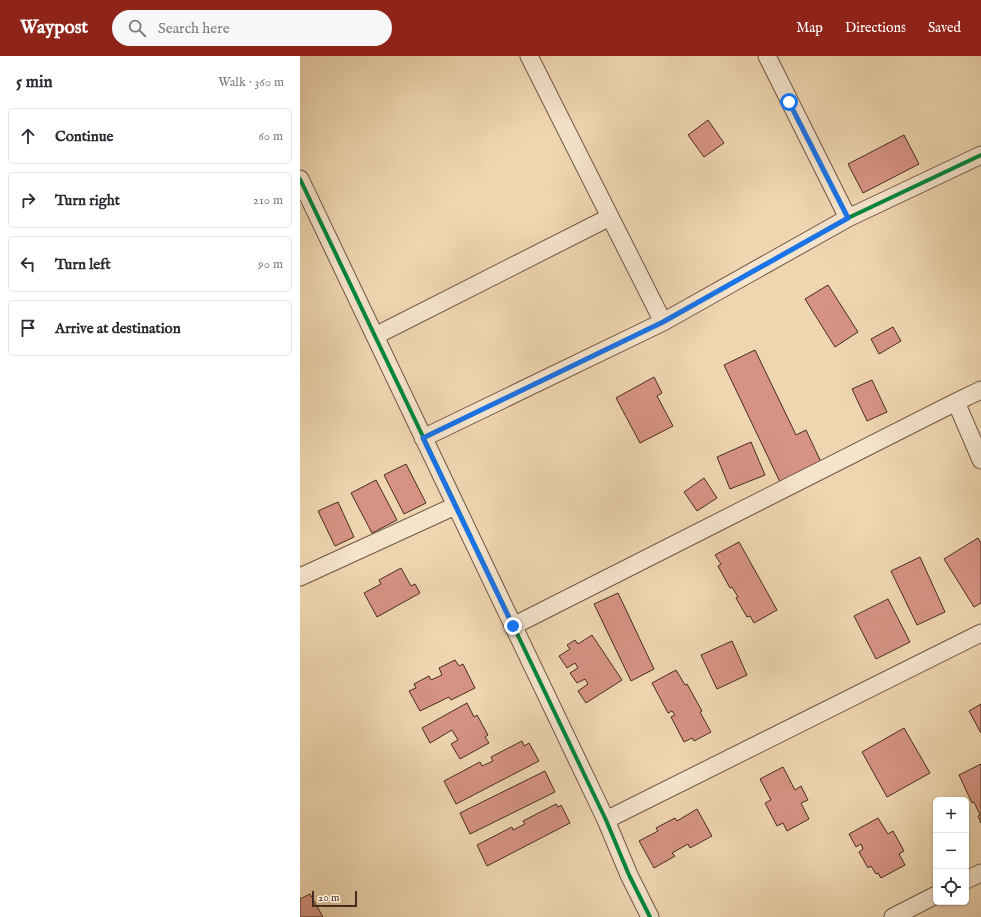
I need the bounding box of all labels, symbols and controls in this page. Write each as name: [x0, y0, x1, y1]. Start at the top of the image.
search box: [112, 10, 392, 46]
text: Waypost: [20, 16, 88, 40]
icon: search: [126, 17, 148, 39]
text: Search here: [158, 19, 230, 38]
text: Map: [796, 19, 823, 37]
text: Directions: [845, 19, 906, 37]
text: Saved: [928, 19, 961, 37]
text: 5 min: [16, 72, 53, 93]
text: Walk · 360 m: [218, 74, 284, 91]
route start: [780, 93, 798, 111]
icon: ahead: [17, 125, 39, 147]
text: Continue: [55, 127, 113, 146]
text: 60 m: [258, 128, 283, 145]
icon: right: [17, 189, 39, 211]
text: Turn right: [55, 191, 120, 210]
text: 210 m: [253, 192, 283, 209]
icon: left: [17, 253, 39, 275]
text: Turn left: [55, 255, 111, 274]
text: 90 m: [258, 256, 283, 273]
icon: arrive: [17, 317, 39, 339]
text: Arrive at destination: [55, 319, 181, 338]
route end: [504, 617, 522, 635]
map controls: [933, 797, 969, 905]
button: +: [933, 797, 969, 833]
button: −: [933, 833, 969, 869]
button: locate: [933, 869, 969, 905]
scale bar: [312, 889, 357, 908]
text: 20 m: [318, 891, 339, 905]

